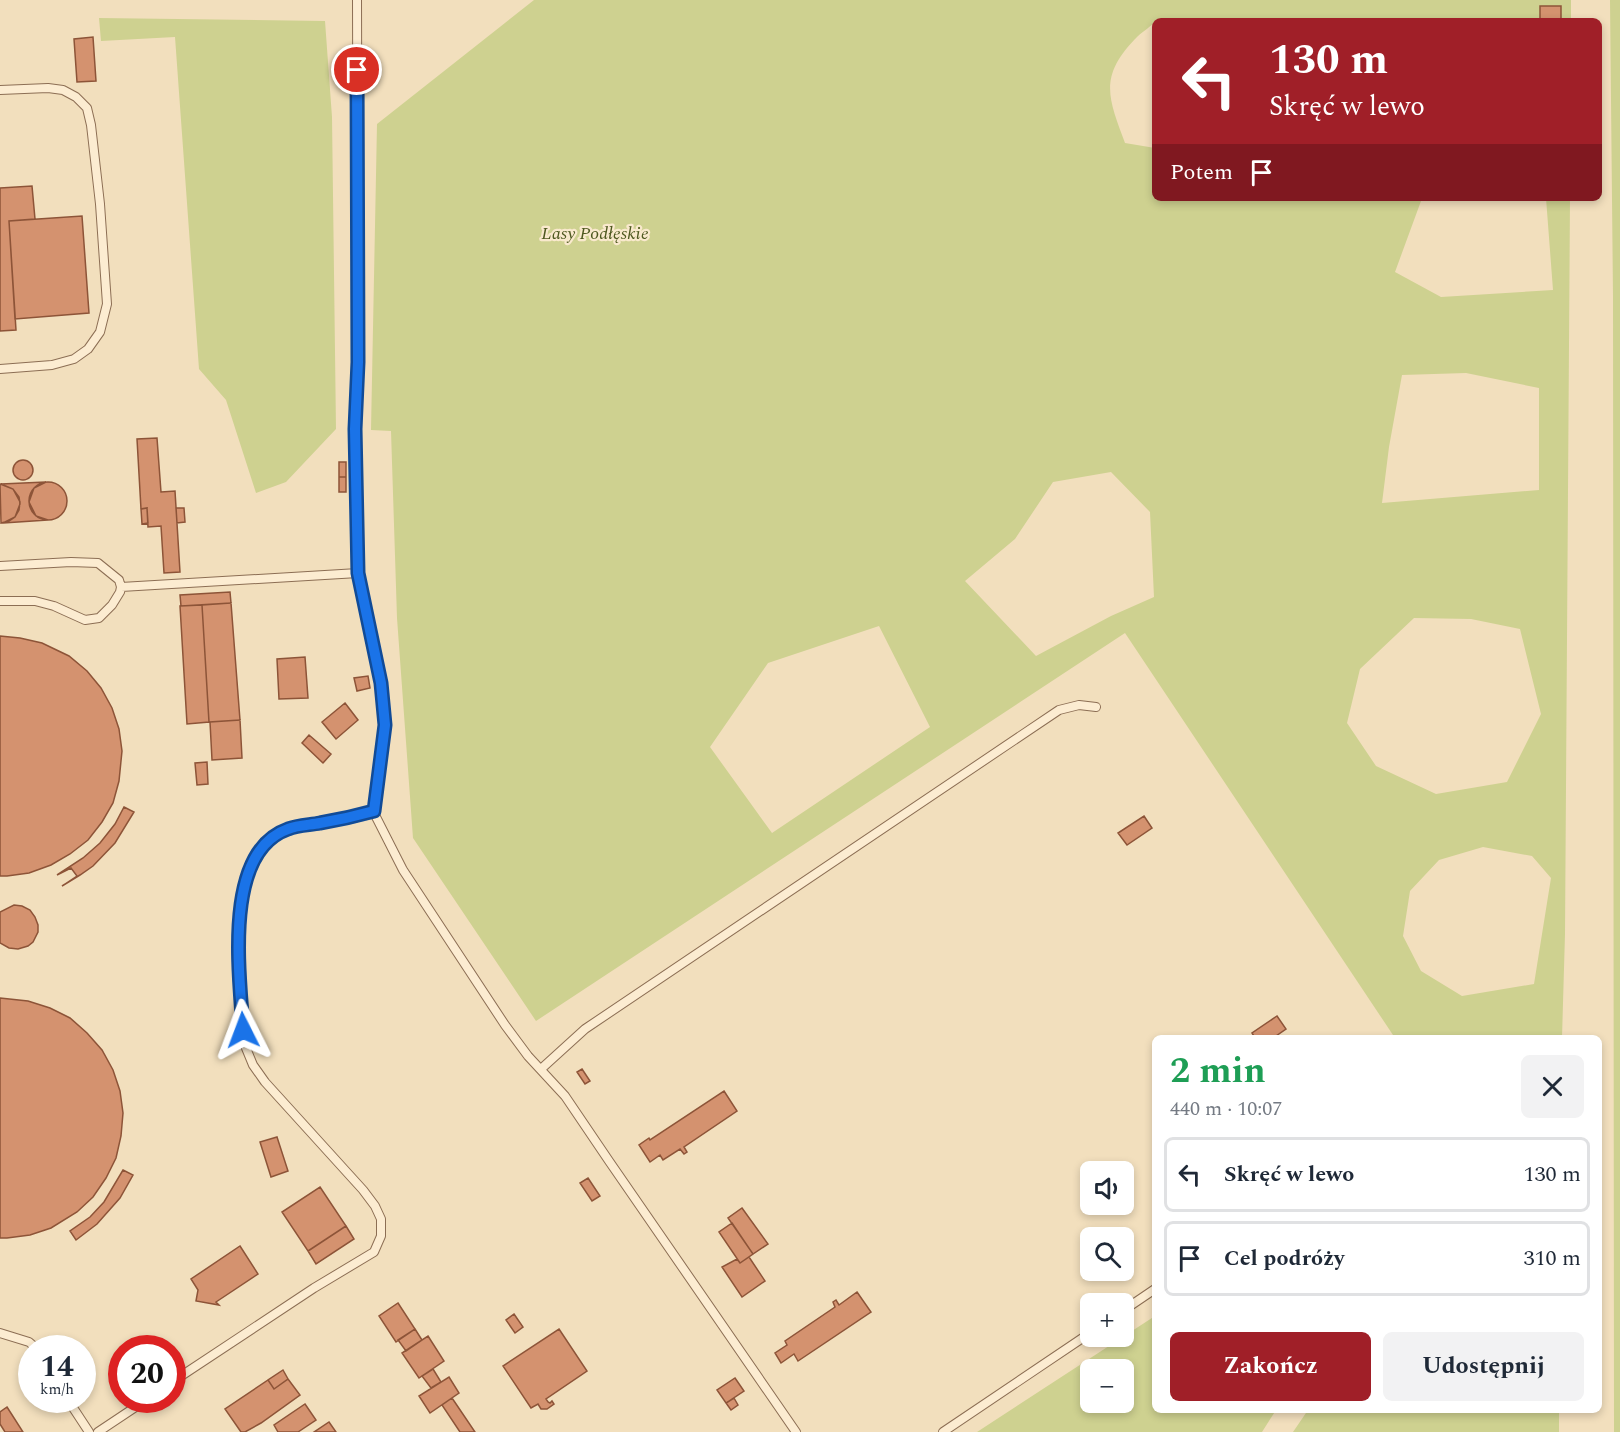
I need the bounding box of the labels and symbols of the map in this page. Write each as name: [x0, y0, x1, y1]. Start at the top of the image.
pin: [331, 44, 382, 95]
park label: Lasy Podłęskie: [541, 220, 649, 247]
position arrow: [211, 998, 275, 1062]
speed limit sign: 20: [108, 1335, 186, 1413]

